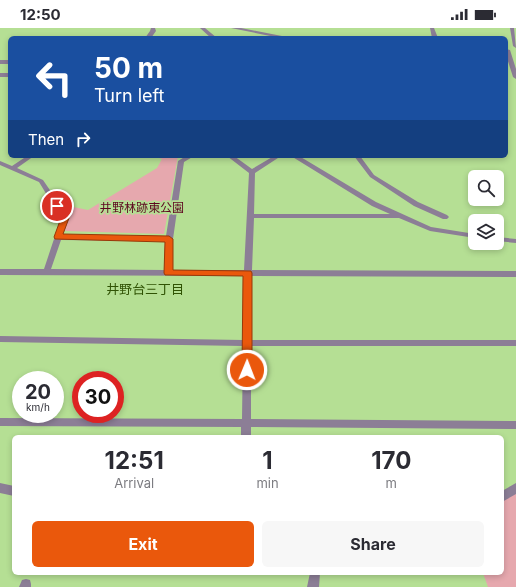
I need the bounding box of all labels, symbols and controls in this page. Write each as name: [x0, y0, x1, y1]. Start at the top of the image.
text: 12:50: [20, 5, 61, 24]
text: 50 m: [94, 51, 163, 85]
icon: left: [28, 52, 80, 104]
text: Turn left: [94, 85, 164, 106]
icon: right: [72, 128, 94, 150]
text: Then: [28, 130, 64, 149]
map controls: [468, 170, 504, 250]
button: search: [468, 170, 504, 206]
pin: [40, 189, 74, 223]
icon: arrive: [46, 195, 68, 217]
park label: 井野林跡東公園: [100, 200, 184, 215]
button: layers: [468, 214, 504, 250]
district label: 井野台三丁目: [106, 281, 184, 297]
position arrow: [226, 349, 268, 391]
speed limit sign: 30: [72, 371, 124, 423]
text: 20: [25, 380, 51, 404]
text: km/h: [26, 401, 50, 413]
text: 12:51: [105, 446, 164, 475]
text: 1: [262, 446, 273, 475]
text: 170: [371, 446, 411, 475]
text: Arrival: [114, 475, 154, 491]
text: min: [256, 475, 279, 491]
text: m: [386, 475, 397, 491]
button: Exit: [32, 521, 254, 567]
button: Share: [262, 521, 484, 567]

